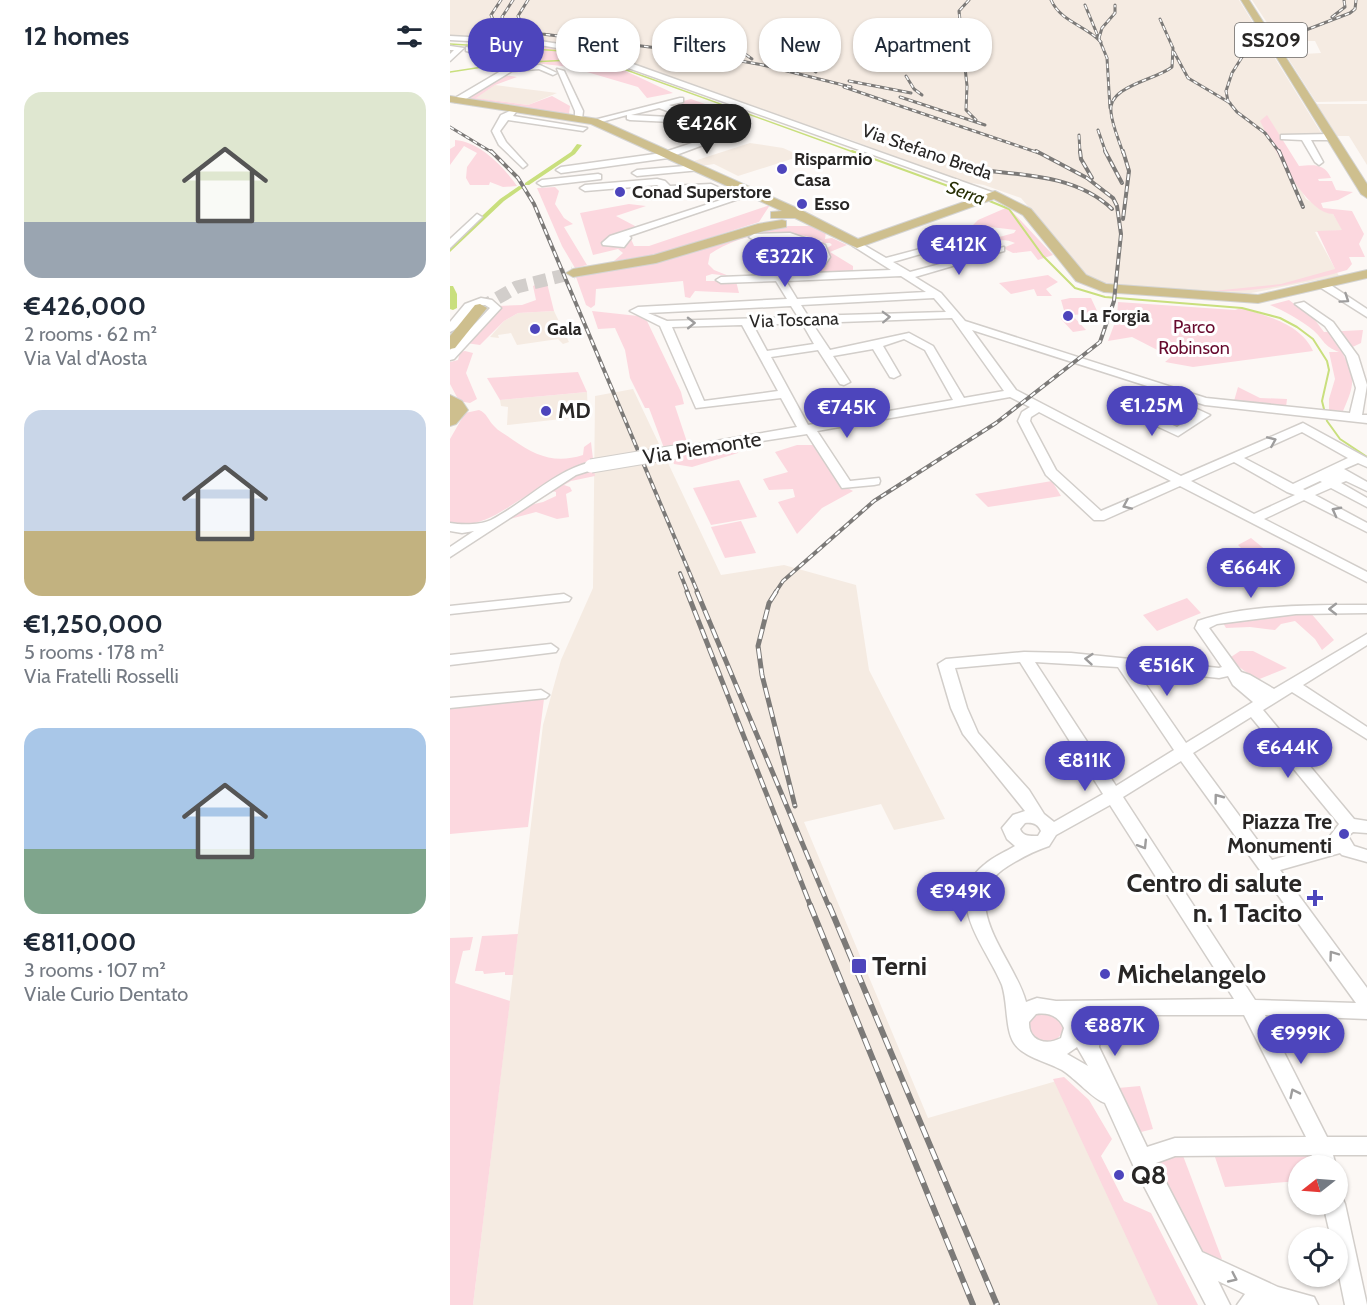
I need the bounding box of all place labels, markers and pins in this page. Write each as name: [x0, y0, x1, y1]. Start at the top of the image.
pin: €426K: [665, 104, 749, 155]
place label: Risparmio Casa: [794, 148, 873, 191]
marker: Risparmio Casa: [775, 162, 789, 176]
place label: Conad Superstore: [632, 181, 771, 203]
marker: Conad Superstore: [613, 185, 627, 199]
place label: Esso: [814, 193, 850, 215]
marker: Esso: [795, 197, 809, 211]
pin: €412K: [917, 225, 1001, 276]
pin: €322K: [743, 237, 827, 288]
place label: La Forgia: [1080, 305, 1150, 327]
marker: La Forgia: [1061, 309, 1075, 323]
place label: Gala: [547, 318, 582, 340]
marker: Gala: [528, 322, 542, 336]
pin: €1.25M: [1103, 386, 1201, 437]
pin: €745K: [805, 388, 889, 439]
place label: MD: [558, 398, 591, 423]
marker: MD: [539, 404, 553, 418]
pin: €664K: [1209, 548, 1293, 599]
pin: €516K: [1125, 646, 1209, 697]
pin: €644K: [1246, 728, 1330, 779]
pin: €811K: [1043, 741, 1127, 792]
place label: Piazza Tre Monumenti: [1227, 809, 1332, 858]
marker: Piazza Tre Monumenti: [1337, 827, 1351, 841]
place label: Centro di salute n. 1 Tacito: [1127, 867, 1302, 929]
pin: €949K: [919, 872, 1003, 923]
marker: Centro di salute n. 1 Tacito: [1306, 889, 1324, 907]
place label: Terni: [872, 950, 927, 982]
marker: Terni: [850, 957, 868, 975]
place label: Michelangelo: [1117, 958, 1266, 990]
marker: Michelangelo: [1098, 967, 1112, 981]
pin: €887K: [1073, 1006, 1157, 1057]
pin: €999K: [1259, 1014, 1343, 1065]
place label: Q8: [1131, 1159, 1166, 1191]
marker: Q8: [1112, 1168, 1126, 1182]

